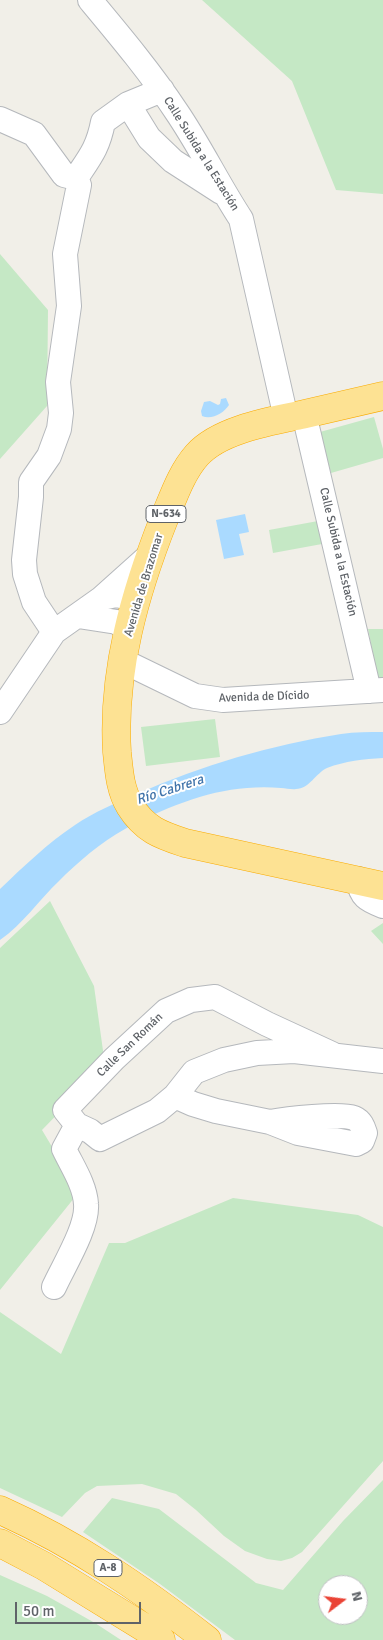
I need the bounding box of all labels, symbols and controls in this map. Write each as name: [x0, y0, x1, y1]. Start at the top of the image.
street label: Calle Subida a la Estación: [160, 94, 242, 214]
street label: Calle Subida a la Estación: [316, 486, 360, 618]
road number: N-634: [146, 506, 186, 522]
street label: Avenida de Brazomar: [121, 532, 167, 638]
street label: Avenida de Dícido: [218, 688, 310, 706]
water label: Río Cabrera: [134, 771, 206, 809]
street label: Calle San Román: [94, 1010, 166, 1080]
road number: A-8: [94, 1560, 122, 1576]
north arrow: [318, 1575, 368, 1625]
text: N: [348, 1589, 366, 1603]
scale bar: [18, 1592, 144, 1624]
text: 50 m: [23, 1602, 54, 1620]

